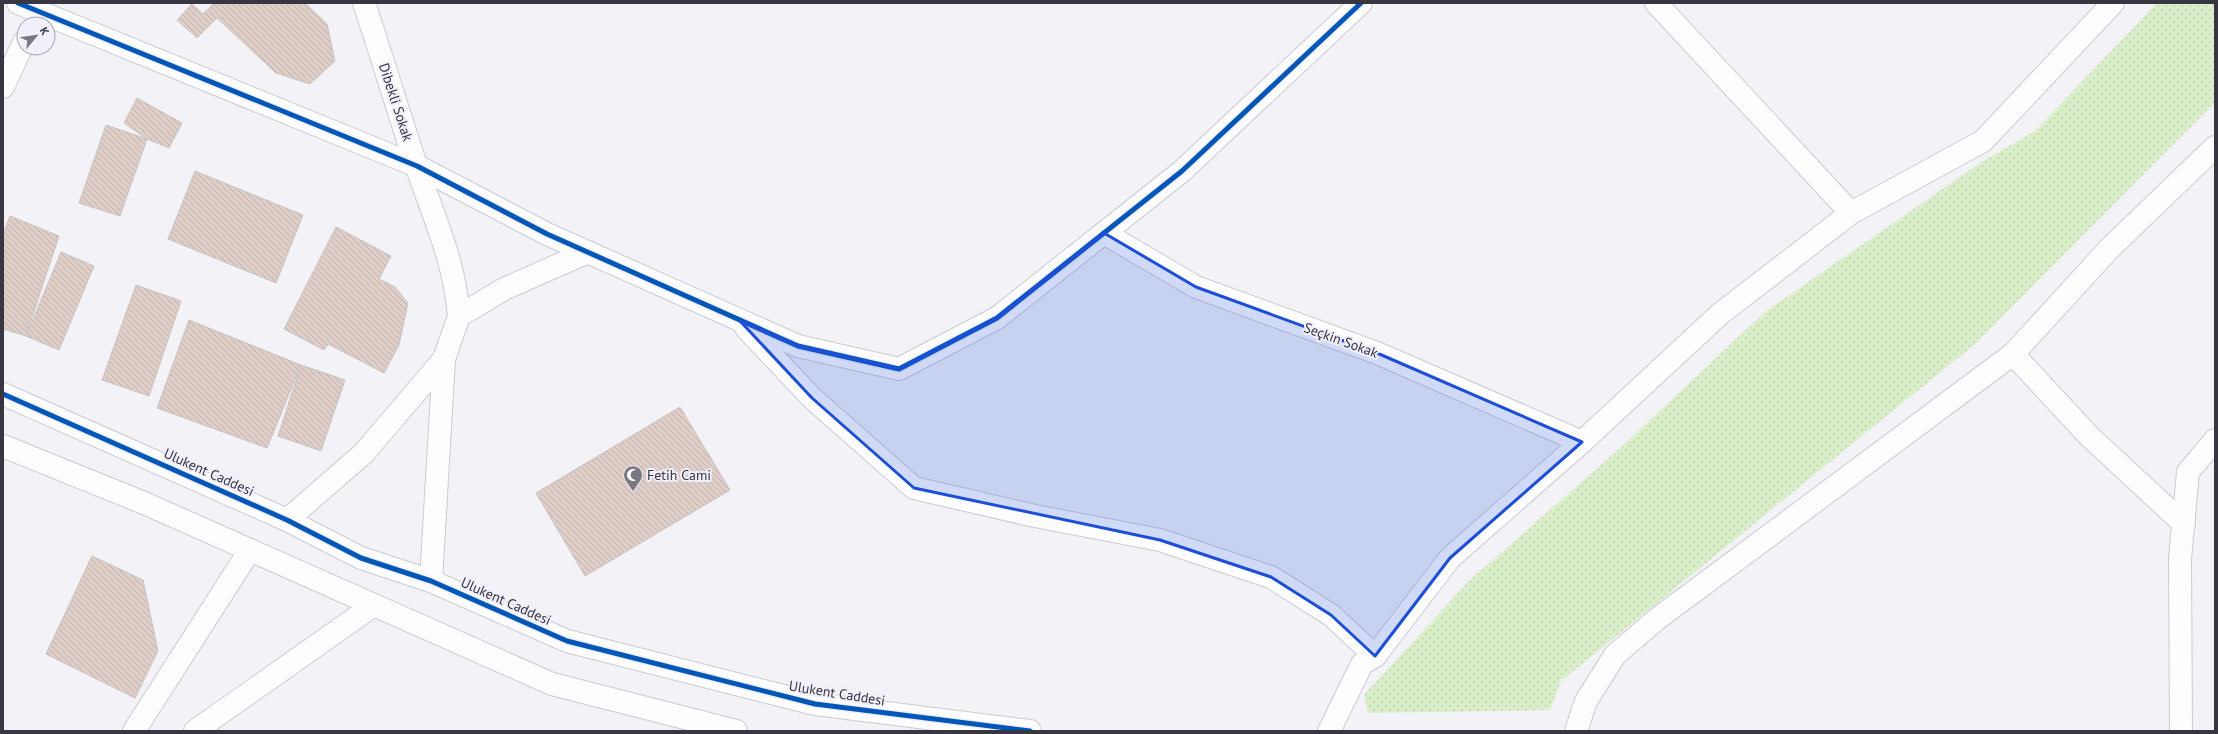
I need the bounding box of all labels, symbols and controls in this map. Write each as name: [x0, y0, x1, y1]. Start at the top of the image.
north arrow: [16, 16, 56, 56]
text: K: [37, 25, 53, 38]
street label: Dibekli Sokak: [375, 61, 417, 144]
street label: Seçkin Sokak: [1301, 318, 1381, 362]
street label: Ulukent Caddesi: [161, 444, 257, 500]
mosque icon: Fetih Cami: [622, 464, 644, 492]
place label: Fetih Cami: [647, 466, 711, 484]
street label: Ulukent Caddesi: [458, 573, 554, 629]
street label: Ulukent Caddesi: [788, 677, 886, 709]

